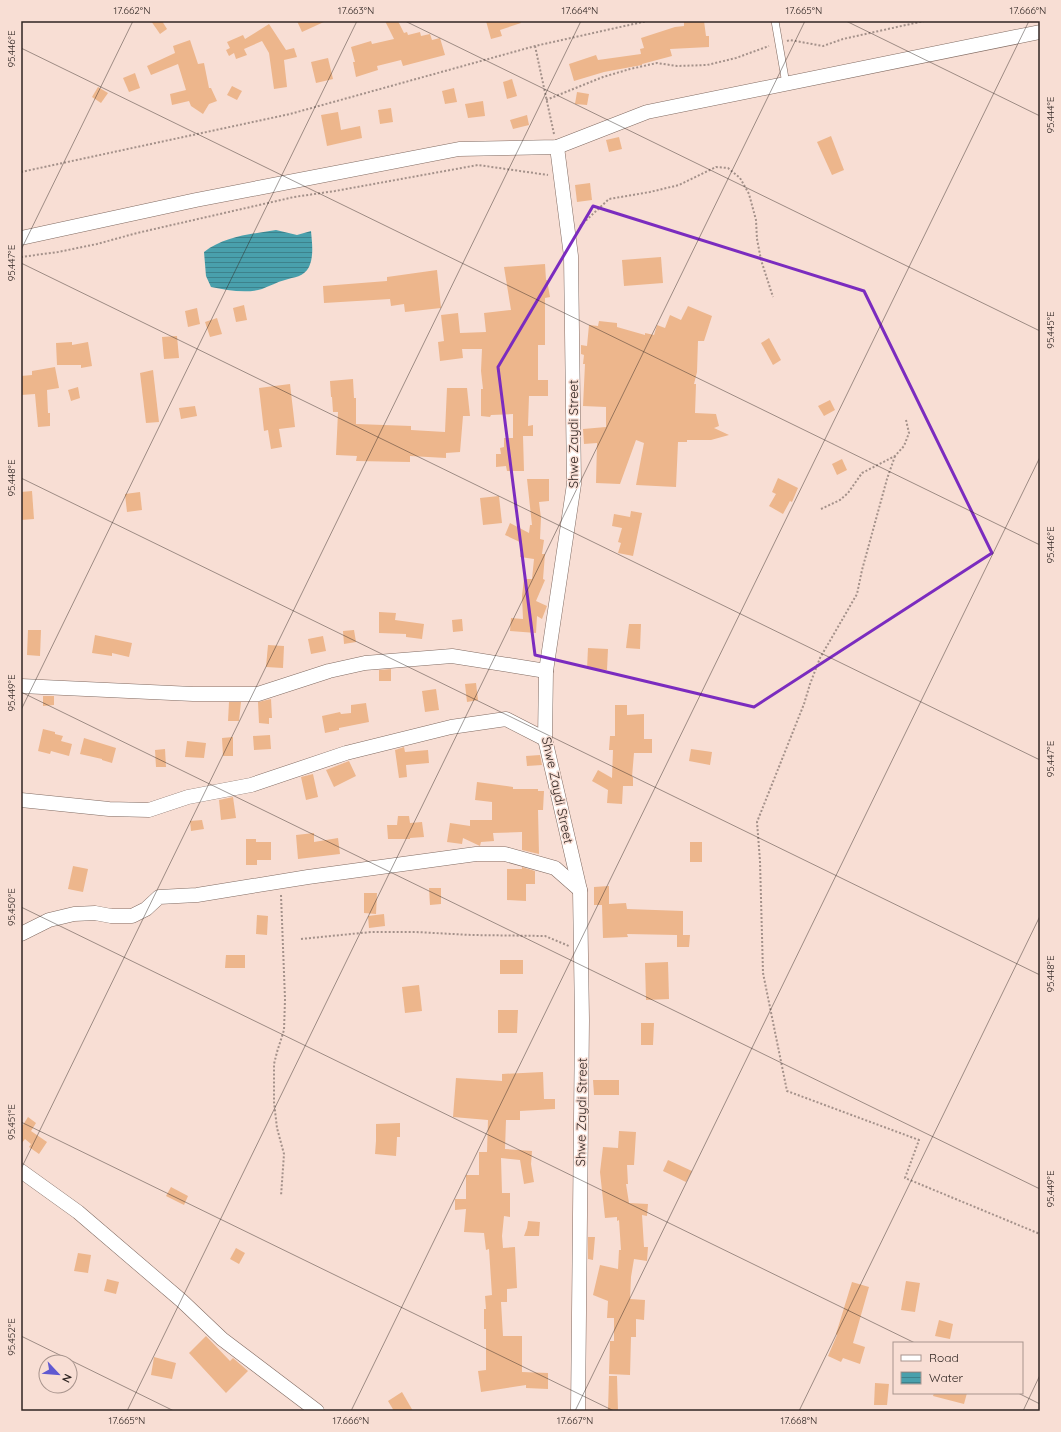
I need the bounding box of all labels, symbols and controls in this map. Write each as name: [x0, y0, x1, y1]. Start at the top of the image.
text: 17.662°N: [114, 4, 150, 17]
text: 17.663°N: [338, 4, 374, 17]
text: 17.664°N: [562, 4, 598, 17]
text: 17.665°N: [786, 4, 822, 17]
text: 17.666°N: [1010, 4, 1046, 17]
text: 95.446°E: [5, 30, 18, 68]
text: 95.444°E: [1044, 96, 1057, 134]
text: 95.447°E: [5, 244, 18, 281]
text: 95.445°E: [1044, 311, 1057, 349]
street label: Shwe Zaydi Street: [565, 380, 581, 488]
text: 95.448°E: [5, 459, 18, 497]
text: 95.446°E: [1044, 526, 1057, 564]
text: 95.449°E: [5, 674, 18, 712]
street label: Shwe Zaydi Street: [539, 735, 577, 845]
text: 95.447°E: [1044, 740, 1057, 777]
text: 95.450°E: [5, 888, 18, 926]
text: 95.448°E: [1044, 955, 1057, 993]
street label: Shwe Zaydi Street: [572, 1058, 590, 1166]
text: 95.451°E: [5, 1104, 18, 1140]
text: 95.449°E: [1044, 1170, 1057, 1208]
text: 95.452°E: [5, 1318, 18, 1356]
legend: [893, 1342, 1023, 1394]
text: Road: [929, 1350, 959, 1365]
north arrow: [38, 1354, 78, 1394]
text: Water: [929, 1370, 964, 1385]
text: N: [59, 1372, 75, 1385]
text: 17.665°N: [109, 1414, 145, 1427]
text: 17.666°N: [333, 1414, 369, 1427]
text: 17.667°N: [557, 1414, 593, 1427]
text: 17.668°N: [781, 1414, 817, 1427]

